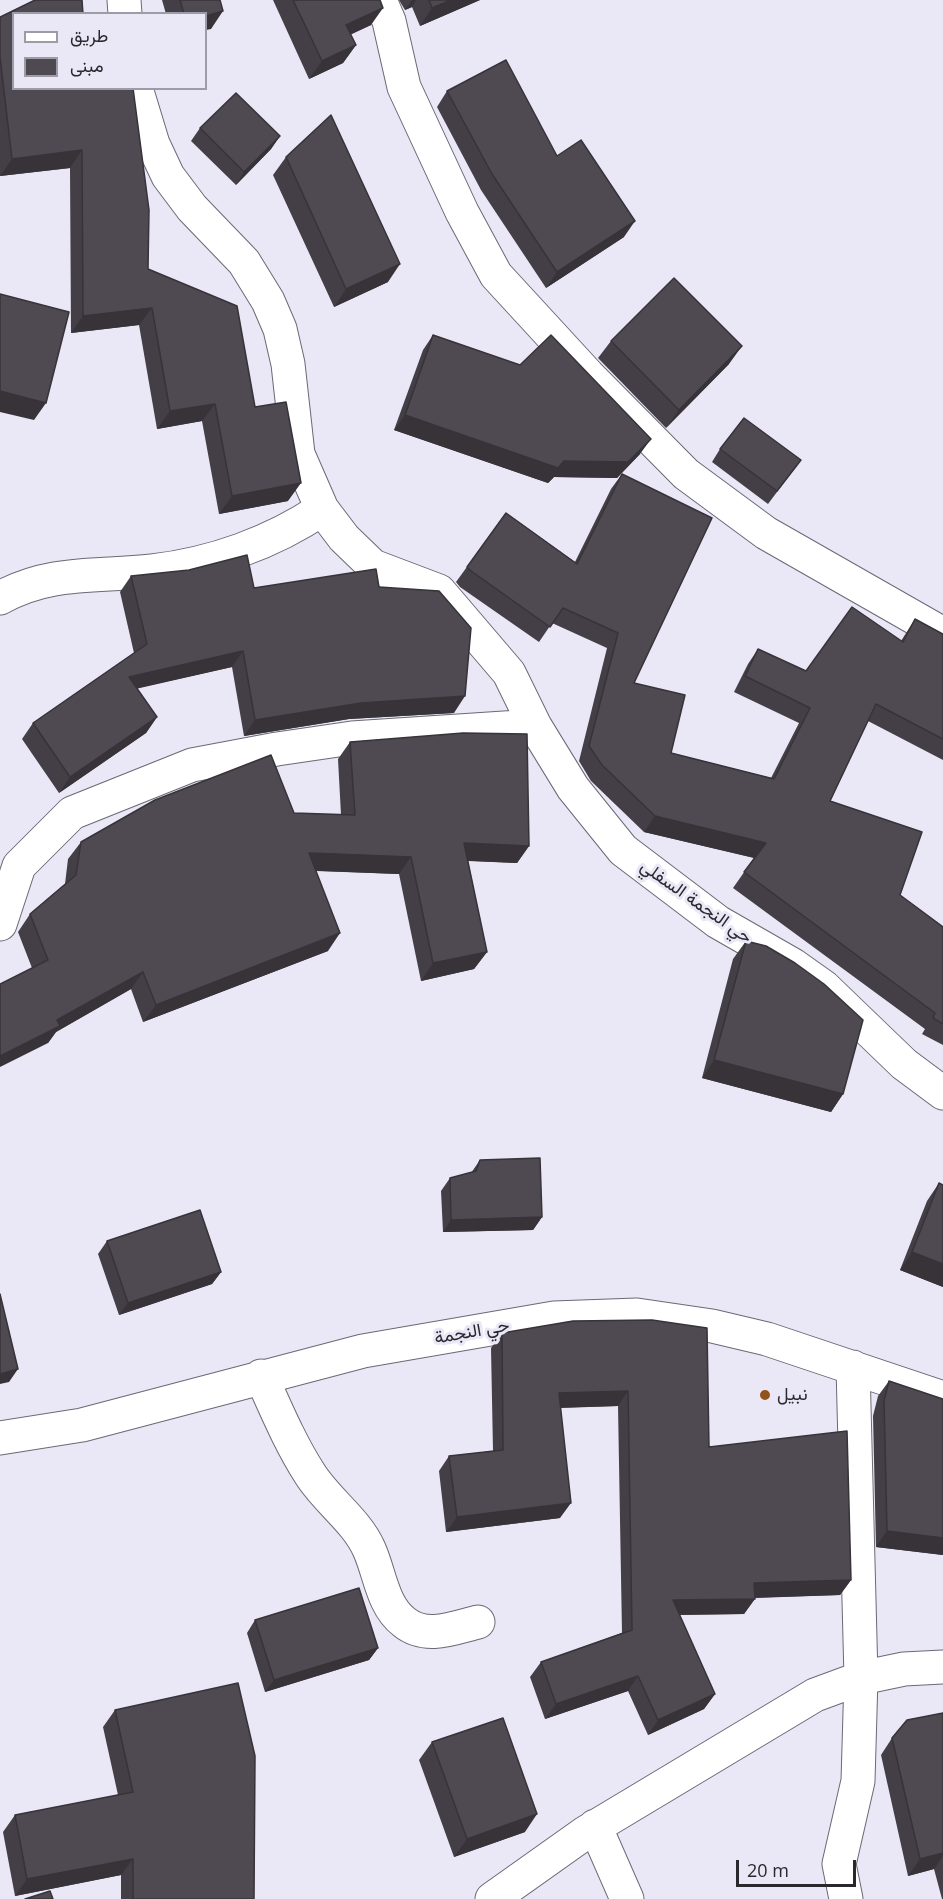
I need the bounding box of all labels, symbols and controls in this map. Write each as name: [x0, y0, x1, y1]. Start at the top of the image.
legend: [12, 12, 207, 90]
text: طريق: [70, 23, 108, 47]
text: مبنى: [70, 53, 104, 77]
street label: حي النجمة السفلي: [636, 855, 756, 949]
street label: حي النجمة: [433, 1315, 511, 1349]
place label: نبيل: [777, 1384, 808, 1406]
marker: نبيل: [758, 1388, 772, 1402]
scale bar: [739, 1848, 859, 1886]
text: 20 m: [747, 1858, 789, 1882]

